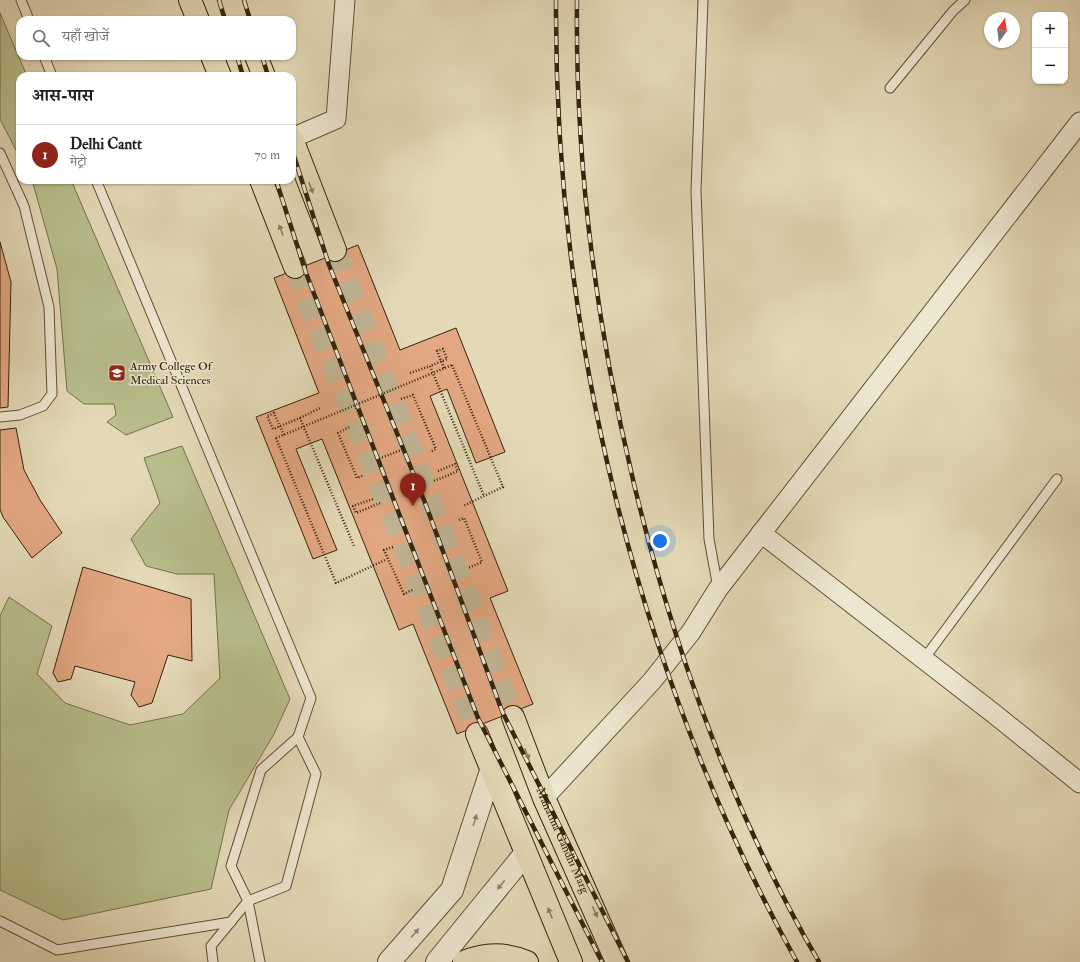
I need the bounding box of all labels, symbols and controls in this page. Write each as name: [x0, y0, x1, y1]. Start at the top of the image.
north arrow: [984, 12, 1020, 48]
map controls: [1032, 12, 1068, 84]
button: +: [1032, 12, 1068, 48]
search box: [16, 16, 296, 60]
icon: search: [30, 27, 52, 49]
text: यहाँ खोजें: [62, 27, 109, 46]
button: −: [1032, 48, 1068, 84]
text: आस-पास: [32, 85, 93, 106]
text: Delhi Cantt: [70, 135, 142, 154]
text: 1: [43, 147, 47, 163]
text: 70 m: [255, 147, 280, 163]
text: मेट्रो: [70, 154, 86, 170]
one-way arrow: [308, 183, 314, 195]
one-way arrow: [277, 224, 283, 236]
place label: Army College Of Medical Sciences: [129, 359, 214, 388]
school or university icon: Army College Of Medical Sciences: [107, 363, 127, 383]
pin: 1: [400, 473, 426, 506]
your location: [650, 531, 670, 551]
one-way arrow: [525, 748, 531, 760]
street label: Mahatma Gandhi Marg: [533, 785, 593, 897]
one-way arrow: [472, 814, 478, 826]
one-way arrow: [496, 879, 505, 890]
one-way arrow: [592, 906, 598, 918]
one-way arrow: [547, 908, 553, 919]
one-way arrow: [410, 928, 419, 937]

